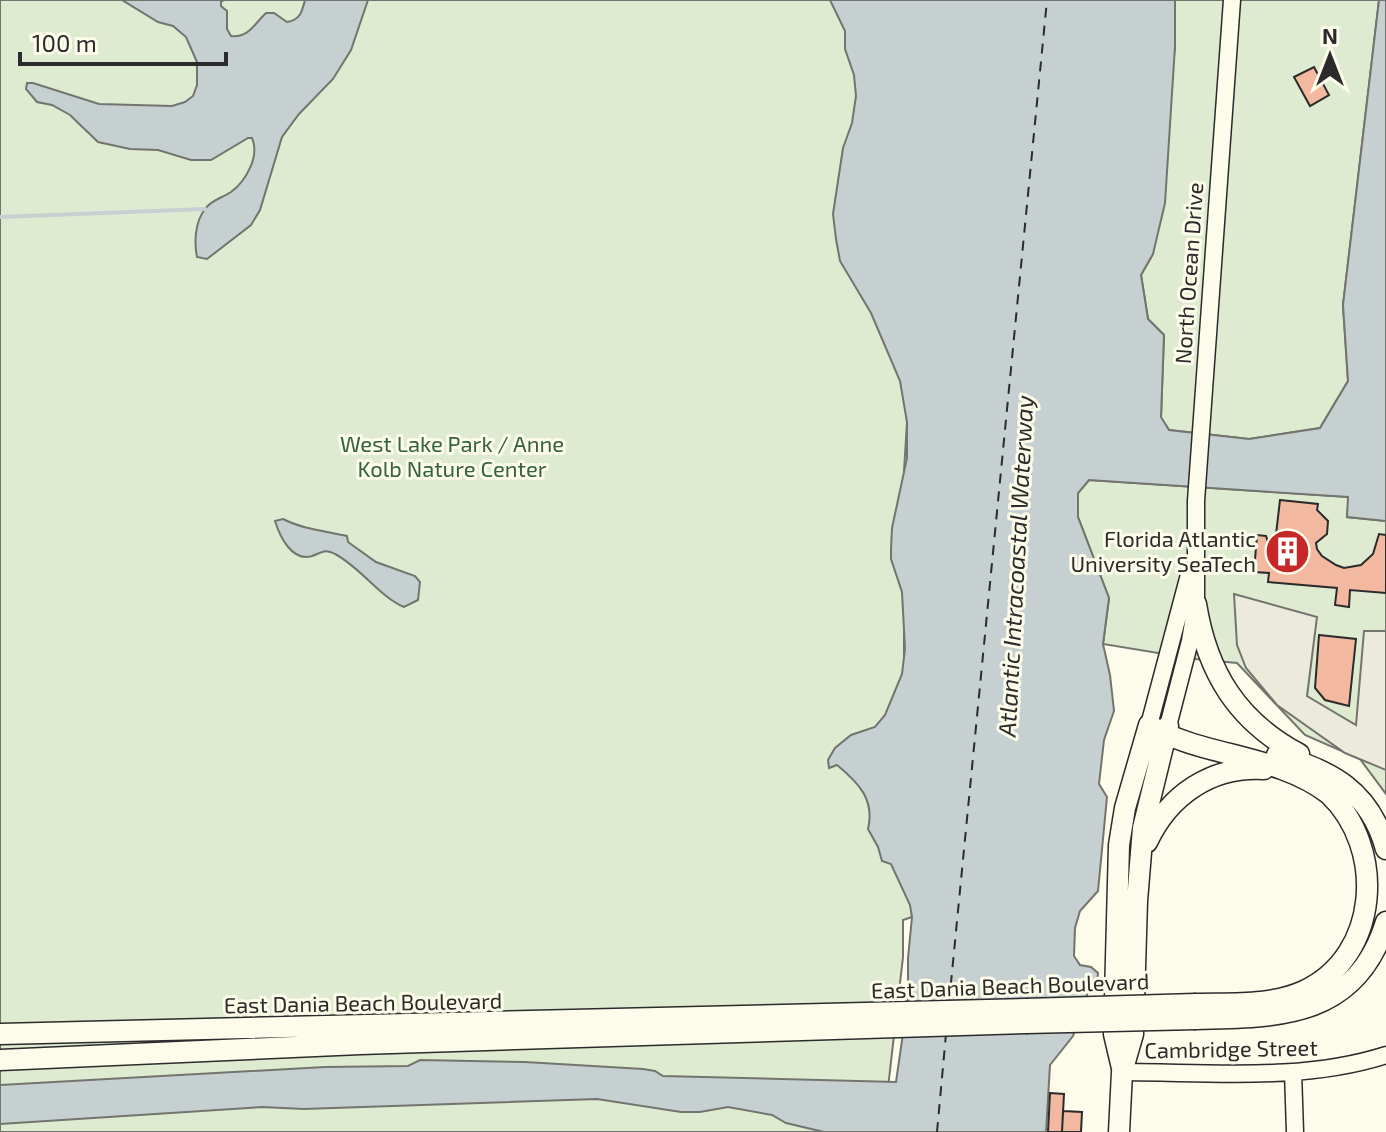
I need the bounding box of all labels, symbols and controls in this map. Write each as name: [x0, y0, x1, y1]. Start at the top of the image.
scale bar: [20, 16, 226, 66]
north arrow: [1290, 16, 1370, 96]
text: N: [1322, 22, 1338, 48]
text: 100 m: [32, 28, 97, 57]
street label: North Ocean Drive: [1169, 181, 1207, 365]
water label: Atlantic Intracoastal Waterway: [992, 394, 1038, 739]
park label: West Lake Park / Anne Kolb Nature Center: [340, 430, 564, 481]
place label: Florida Atlantic University SeaTech: [1070, 525, 1256, 576]
building icon: Florida Atlantic University SeaTech: [1263, 527, 1311, 575]
street label: East Dania Beach Boulevard: [870, 967, 1150, 1003]
street label: East Dania Beach Boulevard: [224, 987, 502, 1017]
street label: Cambridge Street: [1144, 1033, 1318, 1063]

